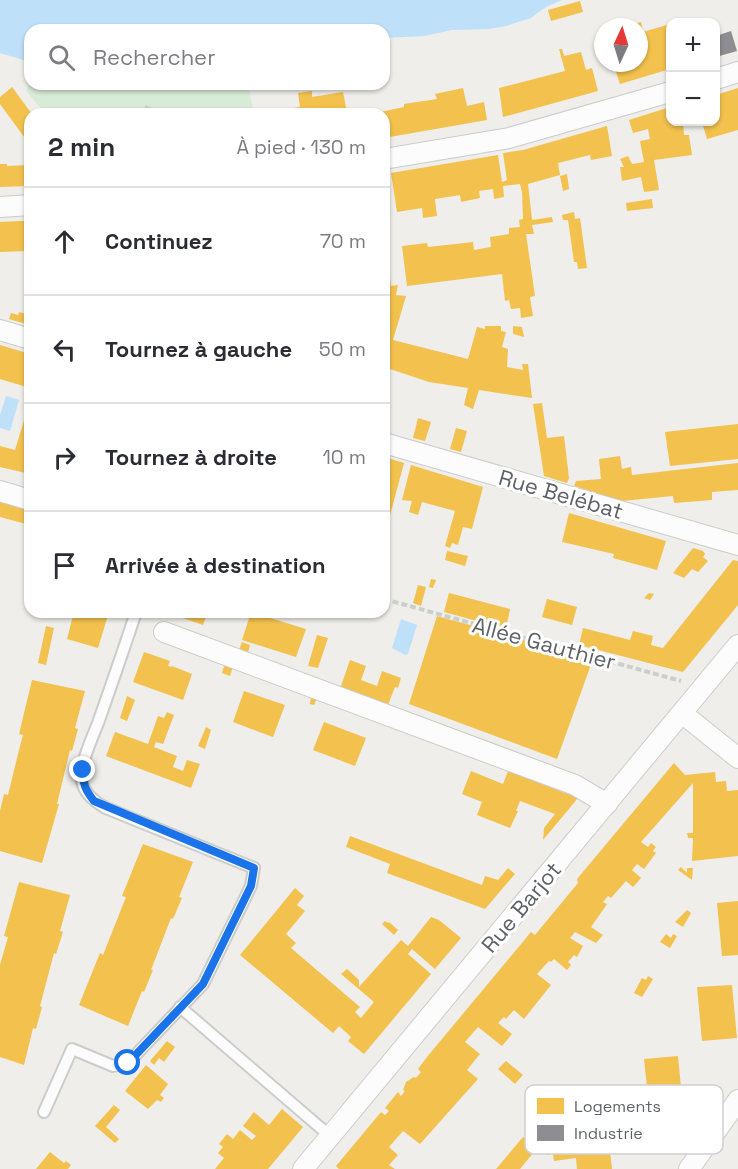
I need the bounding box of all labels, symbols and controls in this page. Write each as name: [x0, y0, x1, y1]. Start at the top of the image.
north arrow: [594, 18, 648, 72]
map controls: [666, 18, 720, 126]
button: +: [666, 18, 720, 72]
search box: [24, 24, 390, 90]
icon: search: [45, 41, 78, 74]
text: Rechercher: [93, 43, 215, 71]
button: −: [666, 72, 720, 126]
text: 2 min: [48, 130, 115, 164]
text: À pied · 130 m: [236, 134, 366, 160]
icon: ahead: [48, 225, 81, 258]
text: Continuez: [105, 227, 213, 255]
text: 70 m: [320, 228, 366, 254]
icon: left: [48, 333, 81, 366]
text: Tournez à gauche: [105, 335, 292, 363]
text: 50 m: [319, 336, 366, 362]
icon: right: [48, 441, 81, 474]
text: Tournez à droite: [105, 443, 277, 471]
text: 10 m: [322, 444, 366, 470]
street label: Rue Belébat: [496, 463, 626, 525]
icon: arrive: [48, 549, 81, 582]
text: Arrivée à destination: [105, 551, 326, 579]
street label: Allée Gauthier: [469, 610, 619, 676]
route end: [69, 756, 95, 782]
street label: Rue Barjot: [475, 856, 567, 958]
route start: [114, 1049, 140, 1075]
legend: [525, 1085, 723, 1154]
text: Logements: [574, 1096, 661, 1117]
text: Industrie: [574, 1123, 643, 1144]

